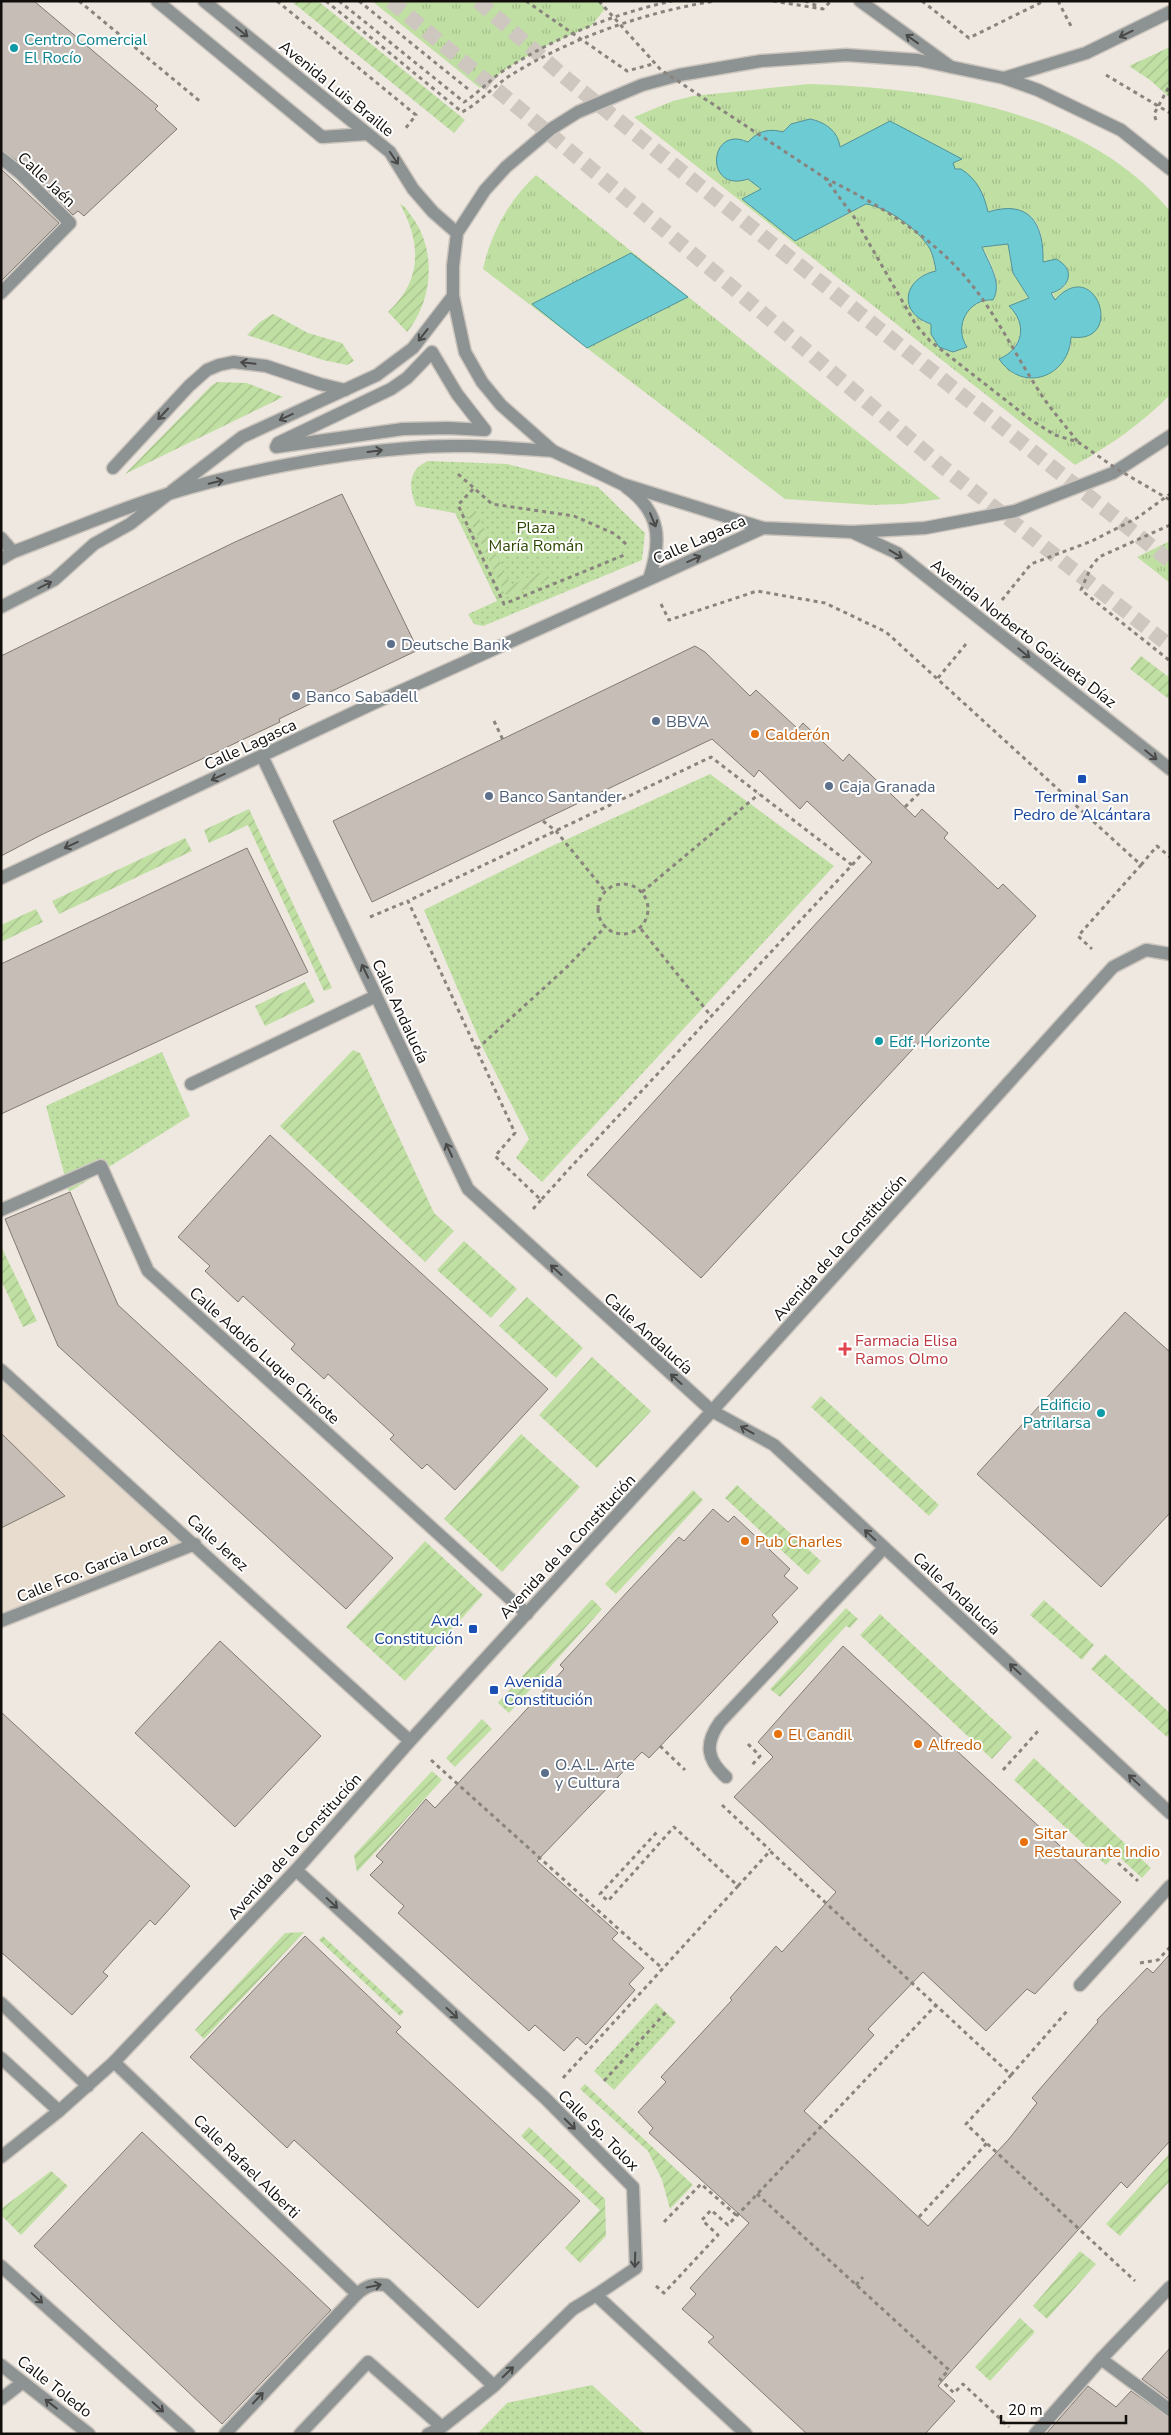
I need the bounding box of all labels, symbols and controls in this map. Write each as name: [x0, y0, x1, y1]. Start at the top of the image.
one-way arrow: [235, 26, 248, 37]
place label: Centro Comercial El Rocío: [24, 29, 148, 69]
one-way arrow: [1119, 30, 1134, 39]
one-way arrow: [905, 34, 919, 44]
street label: Avenida Luis Braille: [274, 35, 399, 142]
marker: Centro Comercial El Rocío: [8, 42, 20, 54]
street label: Calle Jaén: [12, 147, 80, 212]
one-way arrow: [389, 151, 399, 165]
one-way arrow: [418, 328, 429, 341]
one-way arrow: [240, 358, 256, 368]
one-way arrow: [157, 407, 169, 420]
one-way arrow: [279, 413, 294, 423]
one-way arrow: [367, 446, 383, 456]
one-way arrow: [207, 477, 223, 486]
street label: Calle Lagasca: [649, 510, 749, 570]
one-way arrow: [648, 512, 658, 527]
park label: Plaza María Román: [489, 517, 583, 557]
one-way arrow: [888, 549, 902, 559]
one-way arrow: [686, 554, 701, 564]
street label: Avenida Norberto Goizueta Díaz: [926, 554, 1121, 713]
one-way arrow: [37, 580, 52, 590]
place label: Deutsche Bank: [401, 634, 510, 656]
marker: Deutsche Bank: [385, 638, 397, 650]
one-way arrow: [1017, 648, 1030, 659]
place label: Banco Sabadell: [306, 686, 418, 708]
marker: Banco Sabadell: [290, 690, 302, 702]
place label: BBVA: [666, 711, 710, 733]
street label: Calle Lagasca: [201, 714, 300, 776]
marker: BBVA: [650, 715, 662, 727]
place label: Calderón: [765, 724, 830, 746]
marker: Calderón: [749, 728, 761, 740]
one-way arrow: [1144, 749, 1157, 760]
one-way arrow: [211, 772, 226, 782]
marker: Terminal San Pedro de Alcántara: [1076, 773, 1088, 785]
place label: Caja Granada: [839, 776, 935, 798]
marker: Caja Granada: [823, 780, 835, 792]
place label: Banco Santander: [499, 786, 622, 808]
place label: Terminal San Pedro de Alcántara: [1013, 786, 1151, 826]
marker: Banco Santander: [483, 790, 495, 802]
one-way arrow: [64, 841, 79, 851]
street label: Calle Andalucía: [366, 956, 434, 1067]
one-way arrow: [359, 964, 369, 979]
place label: Edf. Horizonte: [889, 1031, 990, 1053]
marker: Edf. Horizonte: [873, 1035, 885, 1047]
one-way arrow: [444, 1143, 454, 1158]
street label: Avenida de la Constitución: [768, 1169, 912, 1326]
one-way arrow: [549, 1264, 562, 1275]
street label: Calle Adolfo Luque Chicote: [184, 1282, 344, 1429]
street label: Calle Andalucía: [599, 1288, 698, 1380]
place label: Farmacia Elisa Ramos Olmo: [855, 1330, 958, 1370]
marker: Farmacia Elisa Ramos Olmo: [839, 1343, 851, 1355]
one-way arrow: [670, 1373, 683, 1385]
place label: Edificio Patrilarsa: [1023, 1394, 1091, 1434]
marker: Edificio Patrilarsa: [1095, 1407, 1107, 1419]
one-way arrow: [739, 1425, 754, 1435]
street label: Avenida de la Constitución: [495, 1469, 641, 1624]
street label: Calle Jerez: [182, 1509, 253, 1576]
street label: Calle Fco. Garcia Lorca: [13, 1527, 171, 1608]
one-way arrow: [864, 1529, 876, 1541]
place label: Pub Charles: [755, 1531, 842, 1553]
marker: Pub Charles: [739, 1535, 751, 1547]
street label: Calle Andalucía: [908, 1547, 1005, 1640]
place label: Avd. Constitución: [374, 1610, 463, 1650]
marker: Avd. Constitución: [467, 1623, 479, 1635]
one-way arrow: [1008, 1663, 1021, 1675]
place label: Avenida Constitución: [504, 1671, 593, 1711]
marker: Avenida Constitución: [488, 1684, 500, 1696]
place label: El Candil: [788, 1724, 852, 1746]
marker: El Candil: [772, 1728, 784, 1740]
place label: Alfredo: [928, 1734, 982, 1756]
marker: Alfredo: [912, 1738, 924, 1750]
place label: O.A.L. Arte y Cultura: [555, 1754, 635, 1794]
marker: O.A.L. Arte y Cultura: [539, 1767, 551, 1779]
street label: Avenida de la Constitución: [223, 1768, 367, 1925]
one-way arrow: [1128, 1774, 1141, 1786]
place label: Sitar Restaurante Indio: [1034, 1823, 1160, 1863]
marker: Sitar Restaurante Indio: [1018, 1836, 1030, 1848]
one-way arrow: [325, 1897, 338, 1909]
one-way arrow: [445, 2007, 458, 2019]
street label: Calle Sp. Tolox: [553, 2085, 644, 2177]
street label: Calle Rafael Alberti: [188, 2110, 305, 2224]
one-way arrow: [564, 2118, 576, 2130]
one-way arrow: [631, 2251, 640, 2267]
one-way arrow: [365, 2281, 381, 2291]
one-way arrow: [31, 2292, 44, 2304]
street label: Calle Toledo: [12, 2351, 97, 2423]
one-way arrow: [502, 2366, 514, 2379]
one-way arrow: [252, 2392, 264, 2405]
scale bar: [1001, 2392, 1126, 2424]
one-way arrow: [45, 2398, 58, 2409]
text: 20 m: [1008, 2400, 1043, 2420]
one-way arrow: [152, 2401, 165, 2413]

